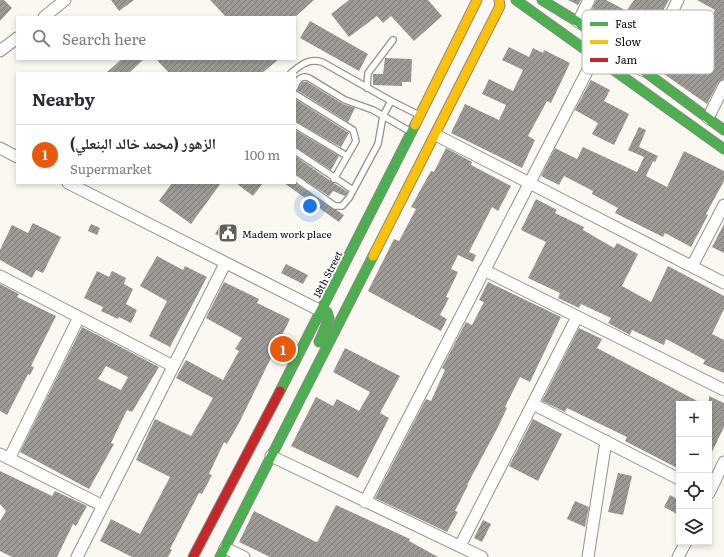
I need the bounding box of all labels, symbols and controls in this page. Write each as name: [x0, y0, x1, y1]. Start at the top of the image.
legend: [582, 10, 714, 74]
text: Fast: [615, 15, 637, 31]
search box: [16, 16, 296, 60]
icon: search: [30, 27, 52, 49]
text: Search here: [62, 27, 146, 50]
text: Slow: [615, 33, 641, 49]
text: Jam: [615, 51, 638, 67]
text: Nearby: [32, 86, 95, 111]
text: الزهور (محمد خالد البنعلي): [70, 131, 216, 154]
text: 1: [42, 145, 48, 164]
text: 100 m: [244, 145, 280, 164]
text: Supermarket: [70, 159, 152, 178]
your location: [300, 196, 320, 216]
public building icon: Madem work place: [217, 222, 239, 244]
place label: Madem work place: [242, 226, 332, 241]
street label: 18th Street: [309, 248, 345, 300]
pin: 1: [270, 334, 296, 364]
map controls: [676, 401, 712, 545]
button: +: [676, 401, 712, 437]
button: −: [676, 437, 712, 473]
button: locate: [676, 473, 712, 509]
button: layers: [676, 509, 712, 545]

